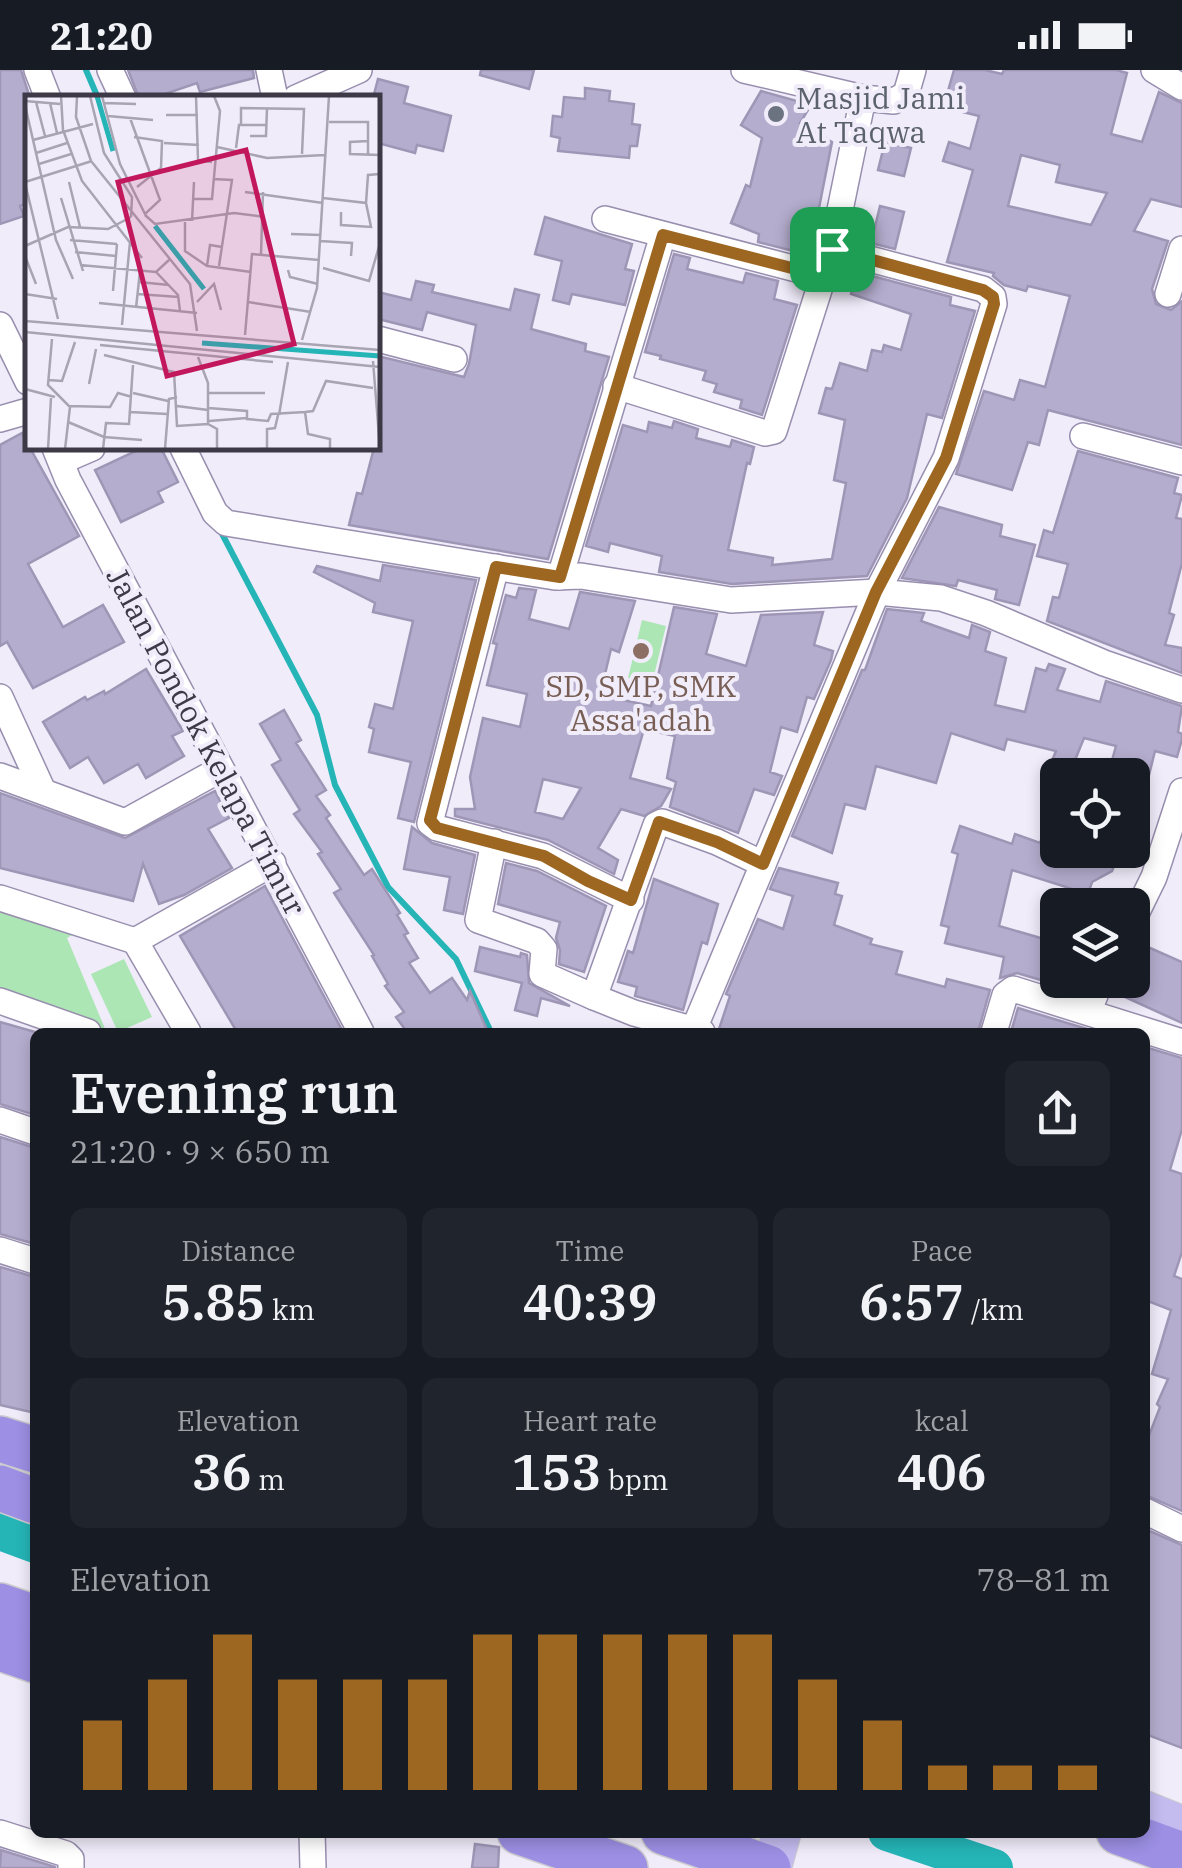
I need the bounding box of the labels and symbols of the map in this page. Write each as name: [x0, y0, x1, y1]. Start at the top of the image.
place label: Masjid Jami At Taqwa: [796, 78, 965, 151]
inset map: [25, 95, 380, 450]
marker: Masjid Jami At Taqwa: [765, 103, 787, 125]
pin: [790, 207, 875, 292]
street label: Jalan Pondok Kelapa Timur: [99, 560, 315, 922]
marker: SD, SMP, SMK Assa'adah: [630, 640, 652, 662]
place label: SD, SMP, SMK Assa'adah: [545, 666, 737, 739]

